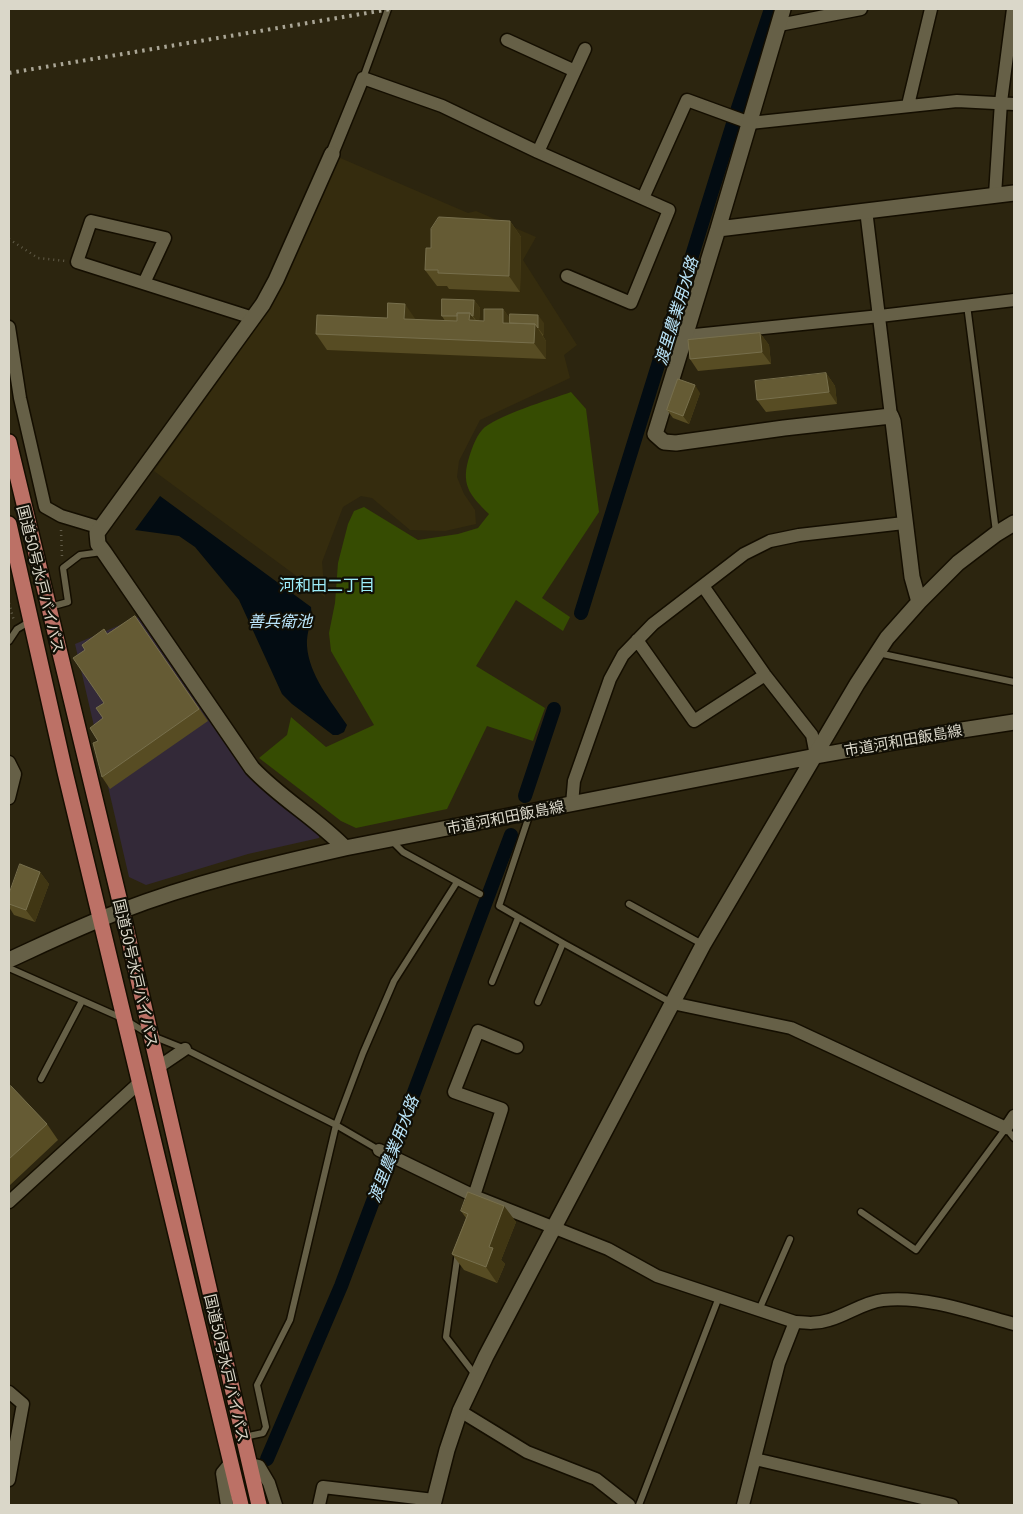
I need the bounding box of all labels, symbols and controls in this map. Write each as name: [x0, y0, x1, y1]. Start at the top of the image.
water label: 渡里農業用水路: [650, 255, 702, 367]
street label: 国道50号水戸バイパス: [14, 503, 68, 655]
district label: 河和田二丁目: [279, 575, 375, 595]
water label: 善兵衛池: [248, 611, 312, 631]
street label: 市道河和田飯島線: [842, 721, 964, 759]
street label: 市道河和田飯島線: [444, 797, 566, 837]
street label: 国道50号水戸バイパス: [110, 897, 162, 1049]
water label: 渡里農業用水路: [364, 1093, 422, 1205]
street label: 国道50号水戸バイパス: [201, 1292, 253, 1444]

